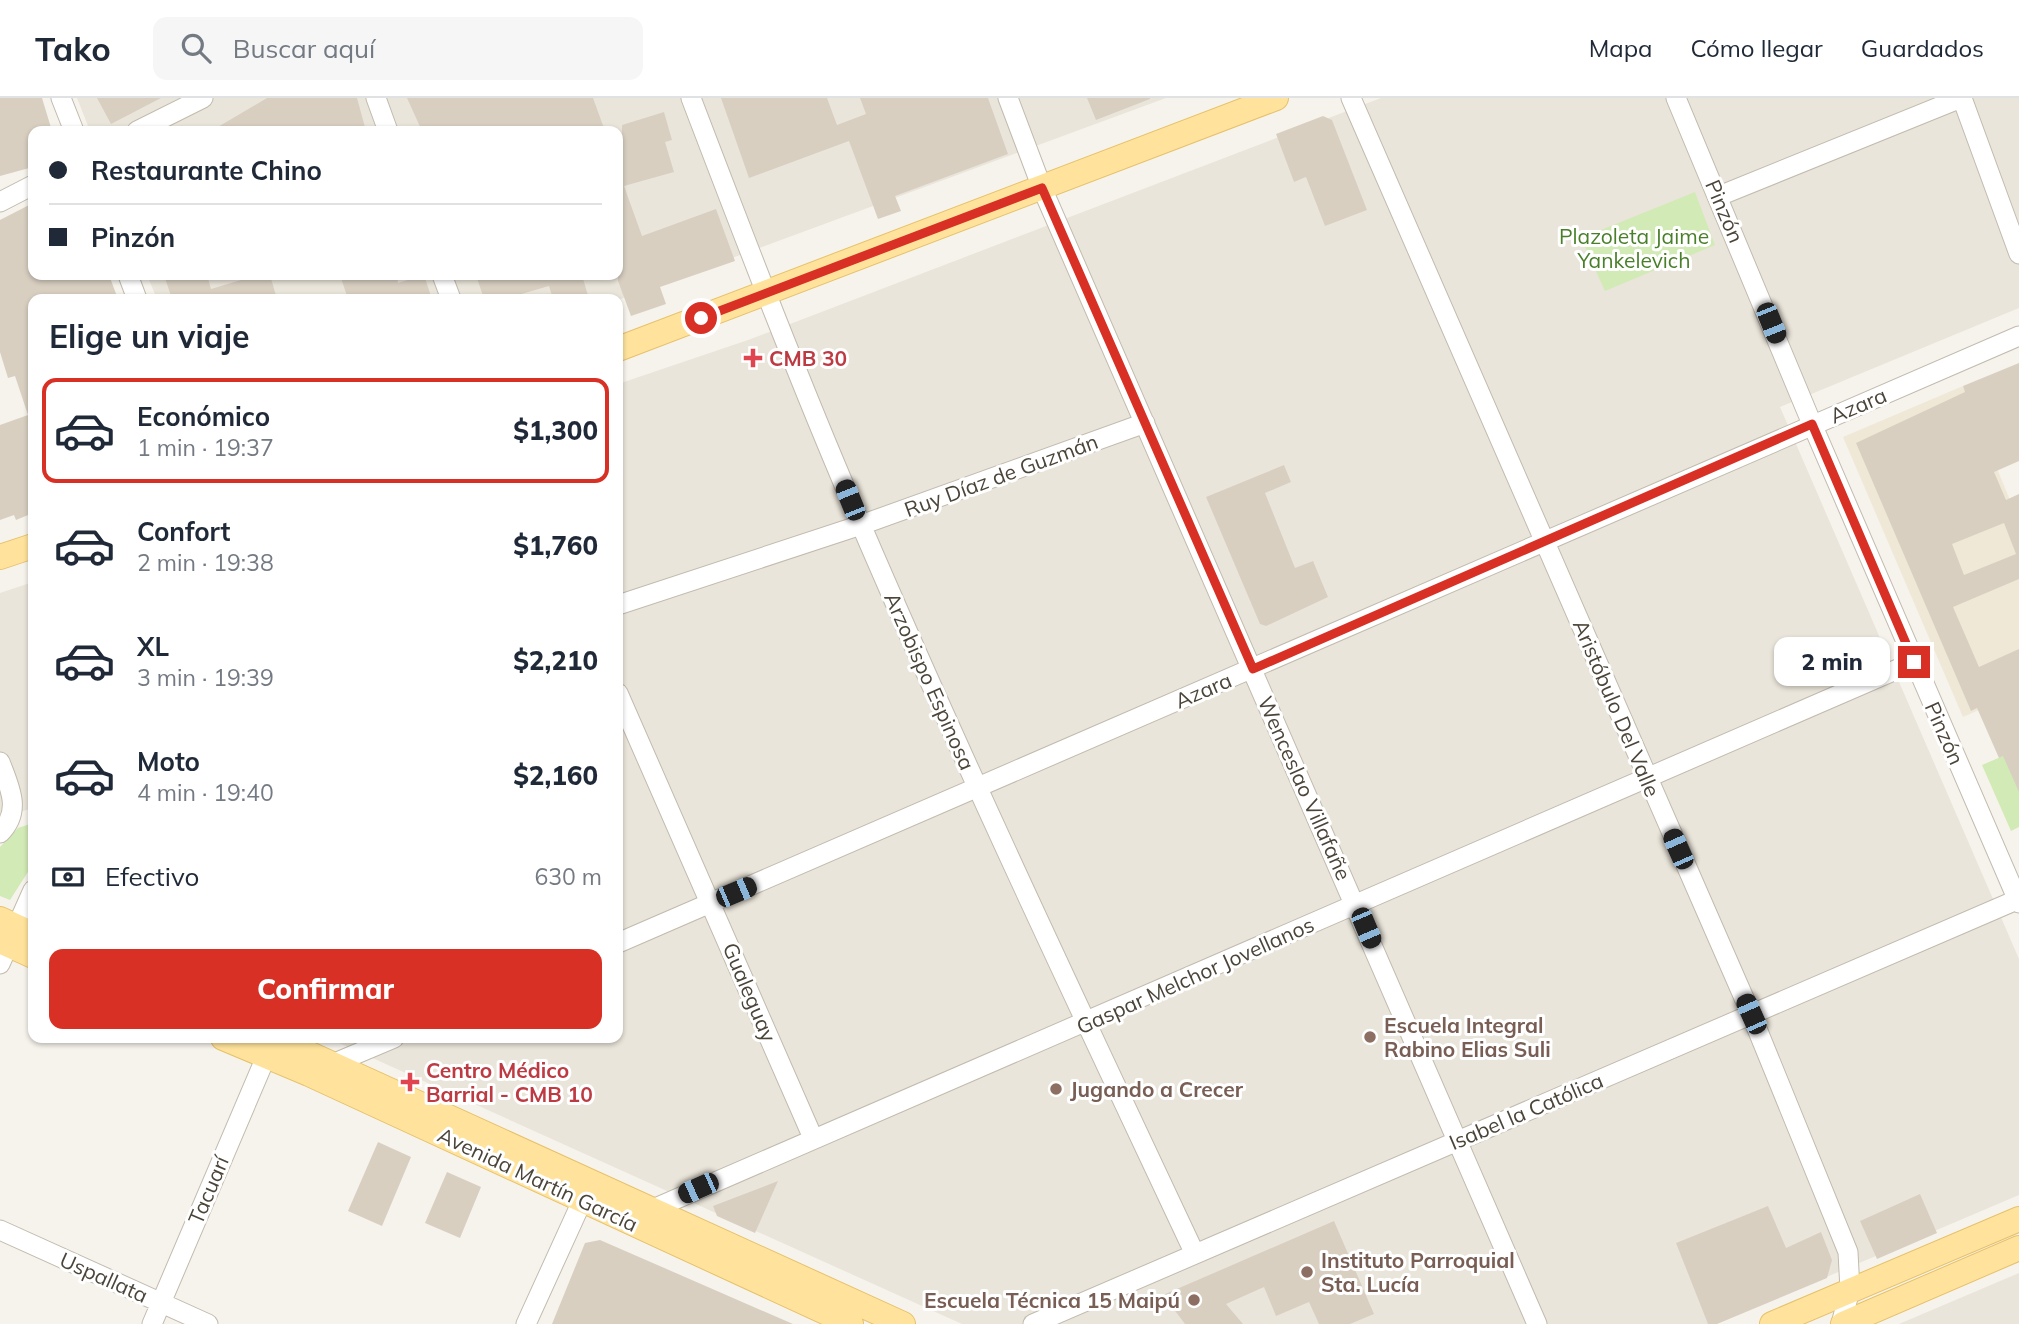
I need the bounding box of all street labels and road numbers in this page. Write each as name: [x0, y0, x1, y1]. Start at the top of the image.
street label: Pinzón: [1700, 176, 1750, 246]
street label: Azara: [1826, 382, 1890, 428]
street label: Ruy Díaz de Guzmán: [901, 428, 1101, 522]
street label: Arzobispo Espinosa: [879, 588, 981, 774]
street label: Aristóbulo Del Valle: [1568, 616, 1666, 800]
street label: Azara: [1171, 667, 1235, 713]
street label: Wenceslao Villafañe: [1253, 692, 1357, 884]
street label: Pinzón: [1920, 698, 1970, 768]
street label: Gaspar Melchor Jovellanos: [1072, 911, 1318, 1039]
street label: Gualeguay: [718, 939, 782, 1045]
street label: Isabel la Católica: [1445, 1067, 1607, 1155]
street label: Avenida Martín García: [434, 1121, 642, 1237]
street label: Tacuarí: [182, 1151, 234, 1228]
street label: Uspallata: [56, 1246, 152, 1308]

